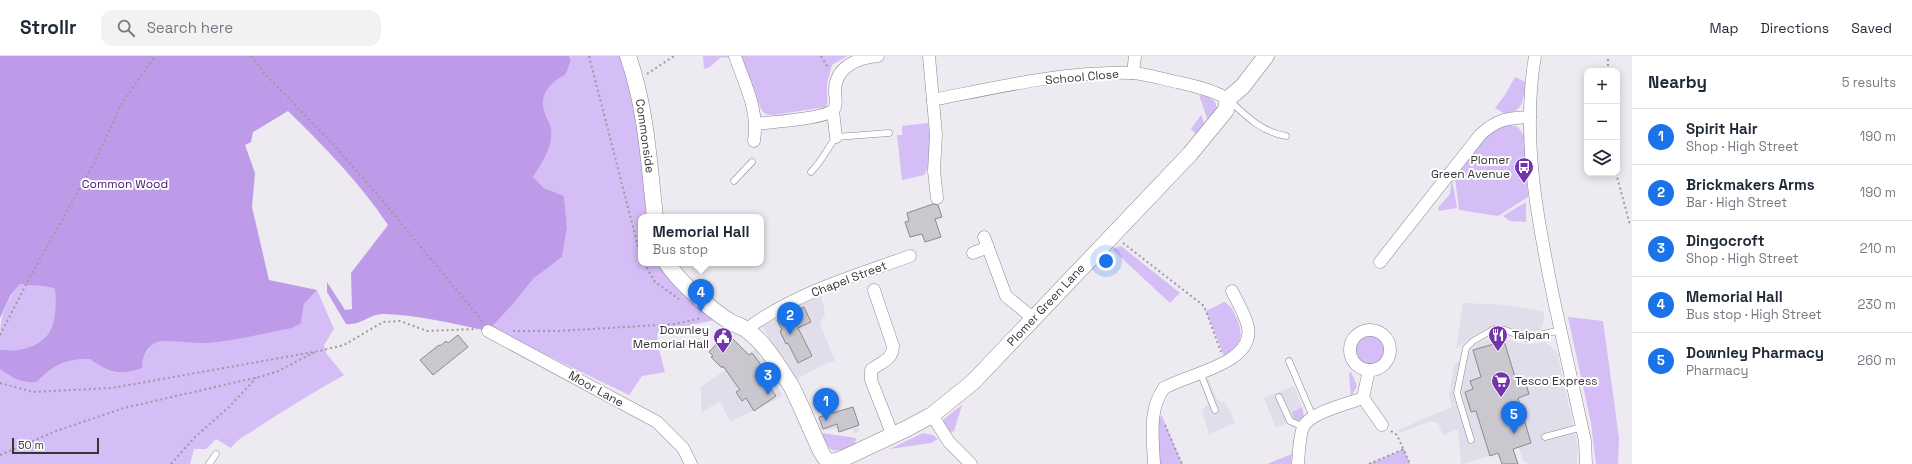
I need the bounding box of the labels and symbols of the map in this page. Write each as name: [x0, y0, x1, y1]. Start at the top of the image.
street label: School Close: [1044, 66, 1120, 88]
street label: Commonside: [632, 98, 658, 174]
place label: Plomer Green Avenue: [1431, 152, 1510, 182]
bus stop icon: Plomer Green Avenue: [1513, 156, 1535, 184]
park label: Common Wood: [82, 176, 168, 192]
your location: [1096, 251, 1116, 271]
street label: Chapel Street: [809, 257, 889, 301]
street label: Plomer Green Lane: [1004, 260, 1088, 350]
pin: 4: [688, 279, 714, 312]
pin: 2: [777, 302, 803, 335]
place label: Downley Memorial Hall: [633, 322, 709, 352]
restaurant icon: Taipan: [1487, 324, 1509, 352]
public building icon: Downley Memorial Hall: [712, 326, 734, 354]
place label: Taipan: [1512, 327, 1550, 343]
pin: 3: [755, 362, 781, 395]
street label: Moor Lane: [566, 367, 626, 411]
supermarket icon: Tesco Express: [1490, 370, 1512, 398]
place label: Tesco Express: [1515, 373, 1598, 389]
pin: 1: [813, 388, 839, 421]
pin: 5: [1501, 401, 1527, 434]
scale bar: [12, 436, 99, 455]

